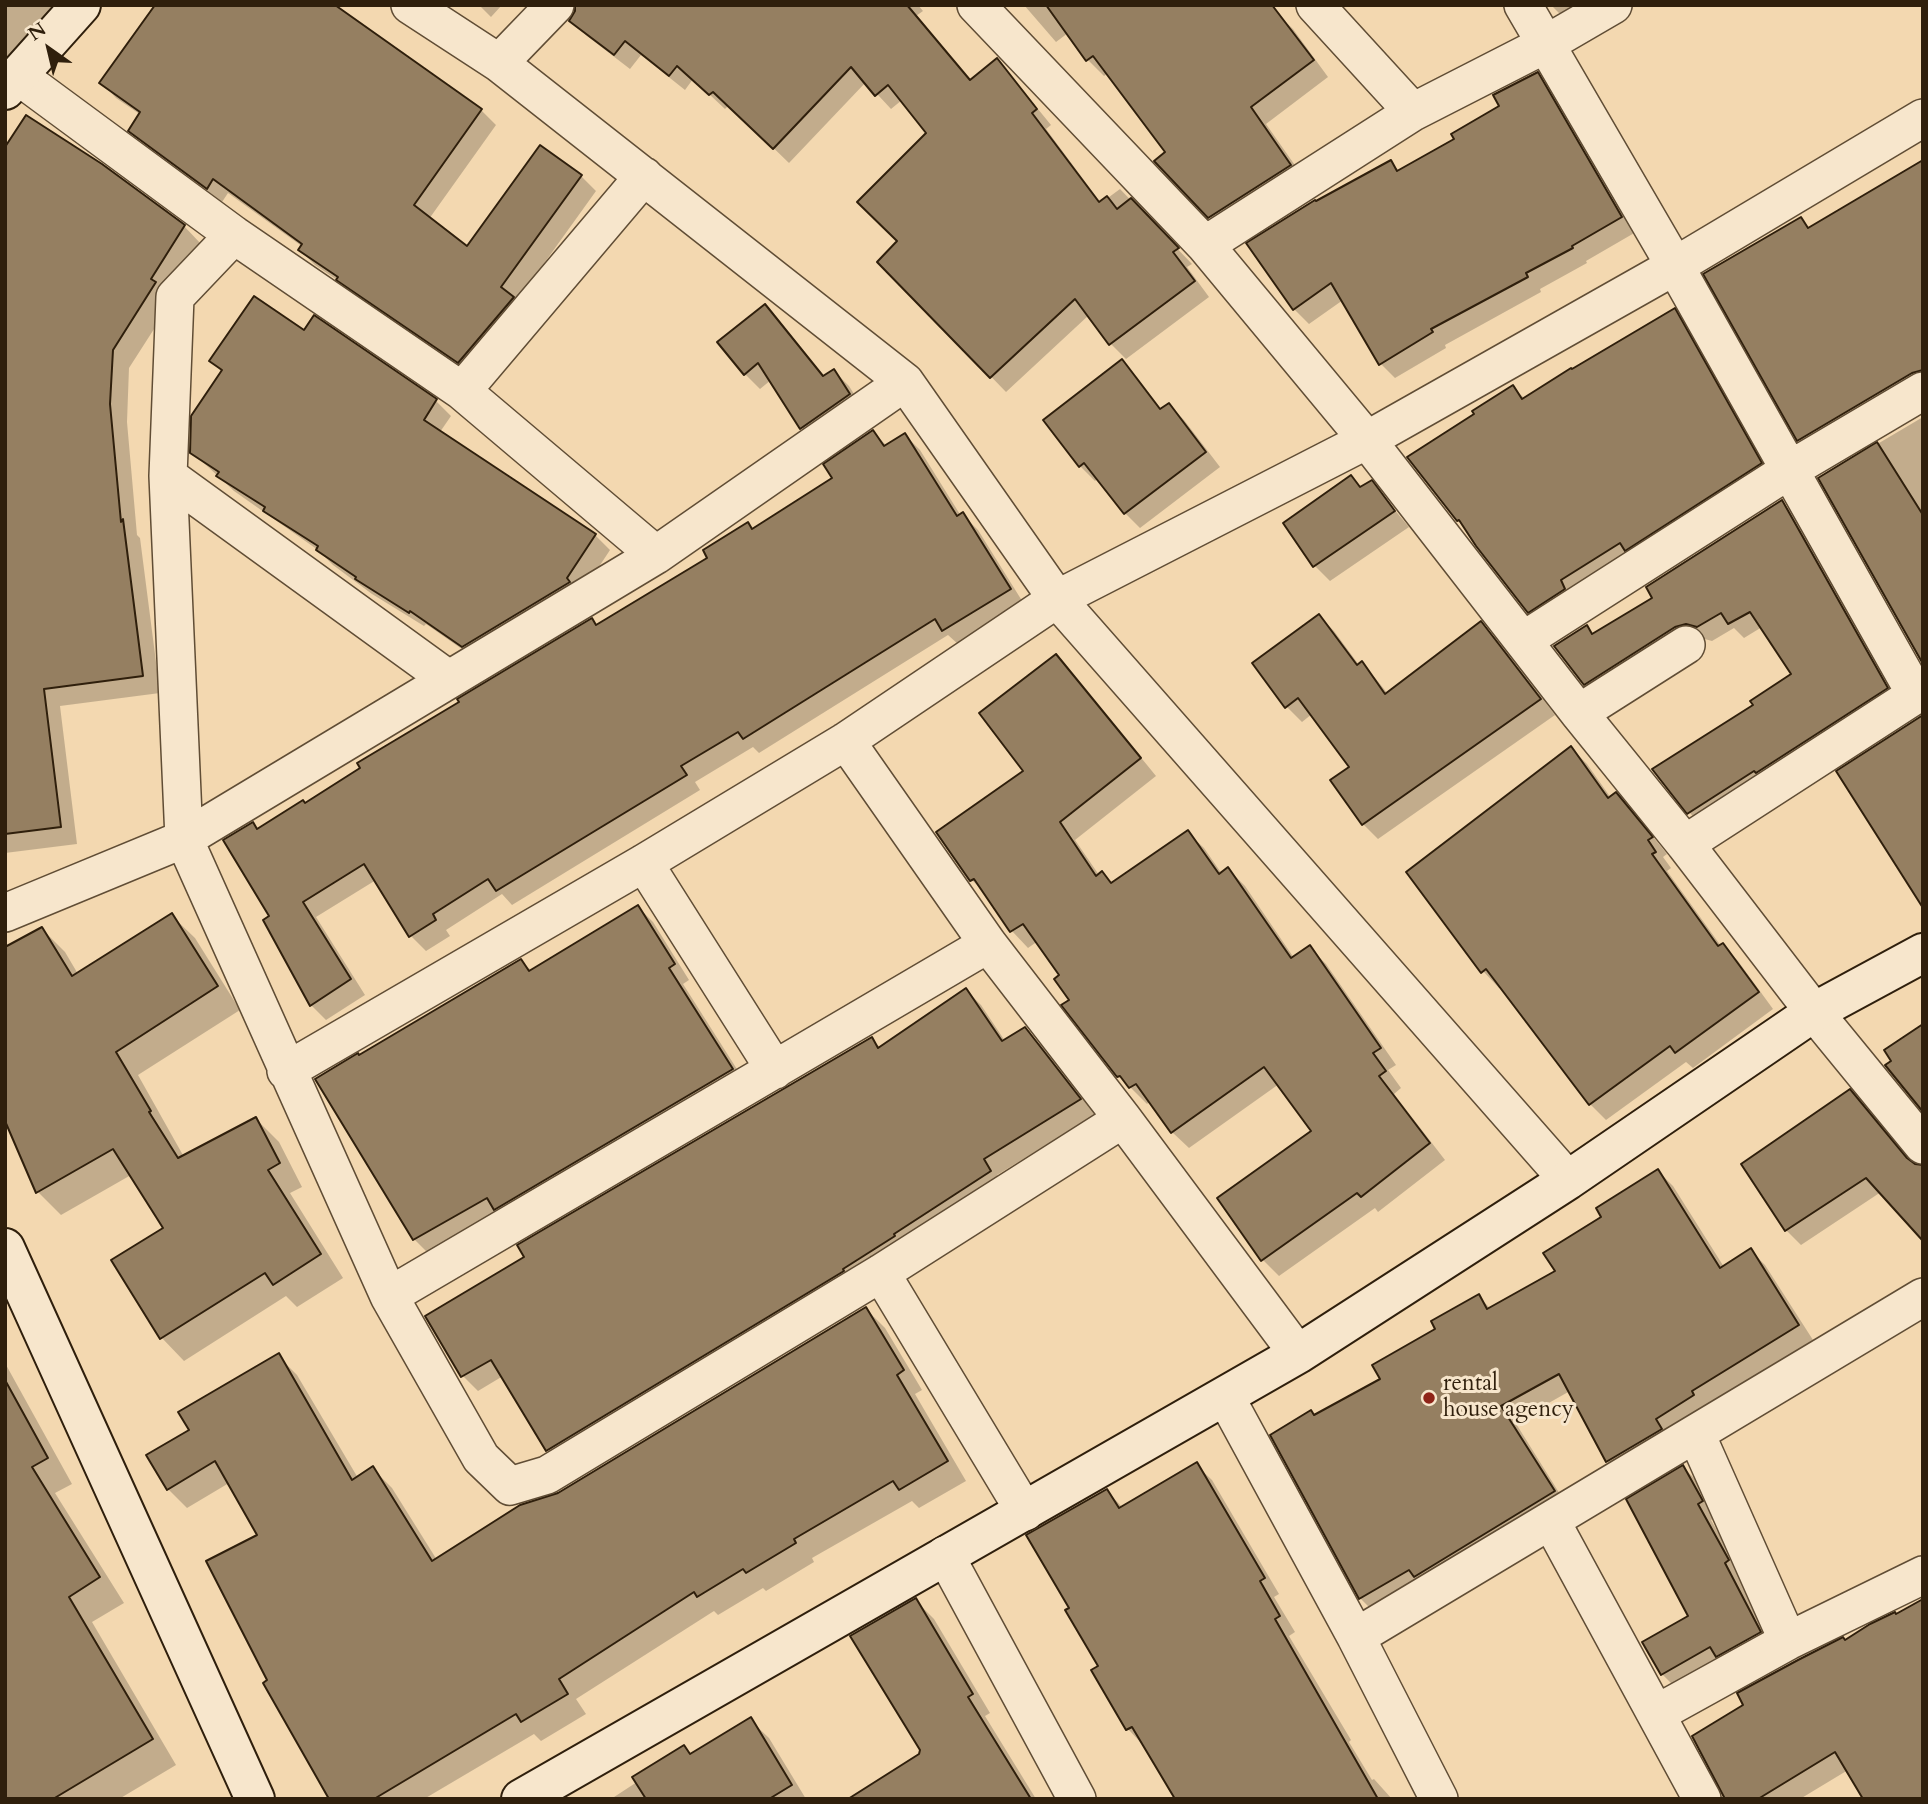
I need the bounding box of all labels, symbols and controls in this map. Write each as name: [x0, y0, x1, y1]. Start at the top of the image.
north arrow: [14, 14, 84, 84]
text: N: [23, 16, 51, 47]
place label: rental house agency: [1443, 1371, 1574, 1425]
marker: rental house agency: [1421, 1390, 1437, 1406]

